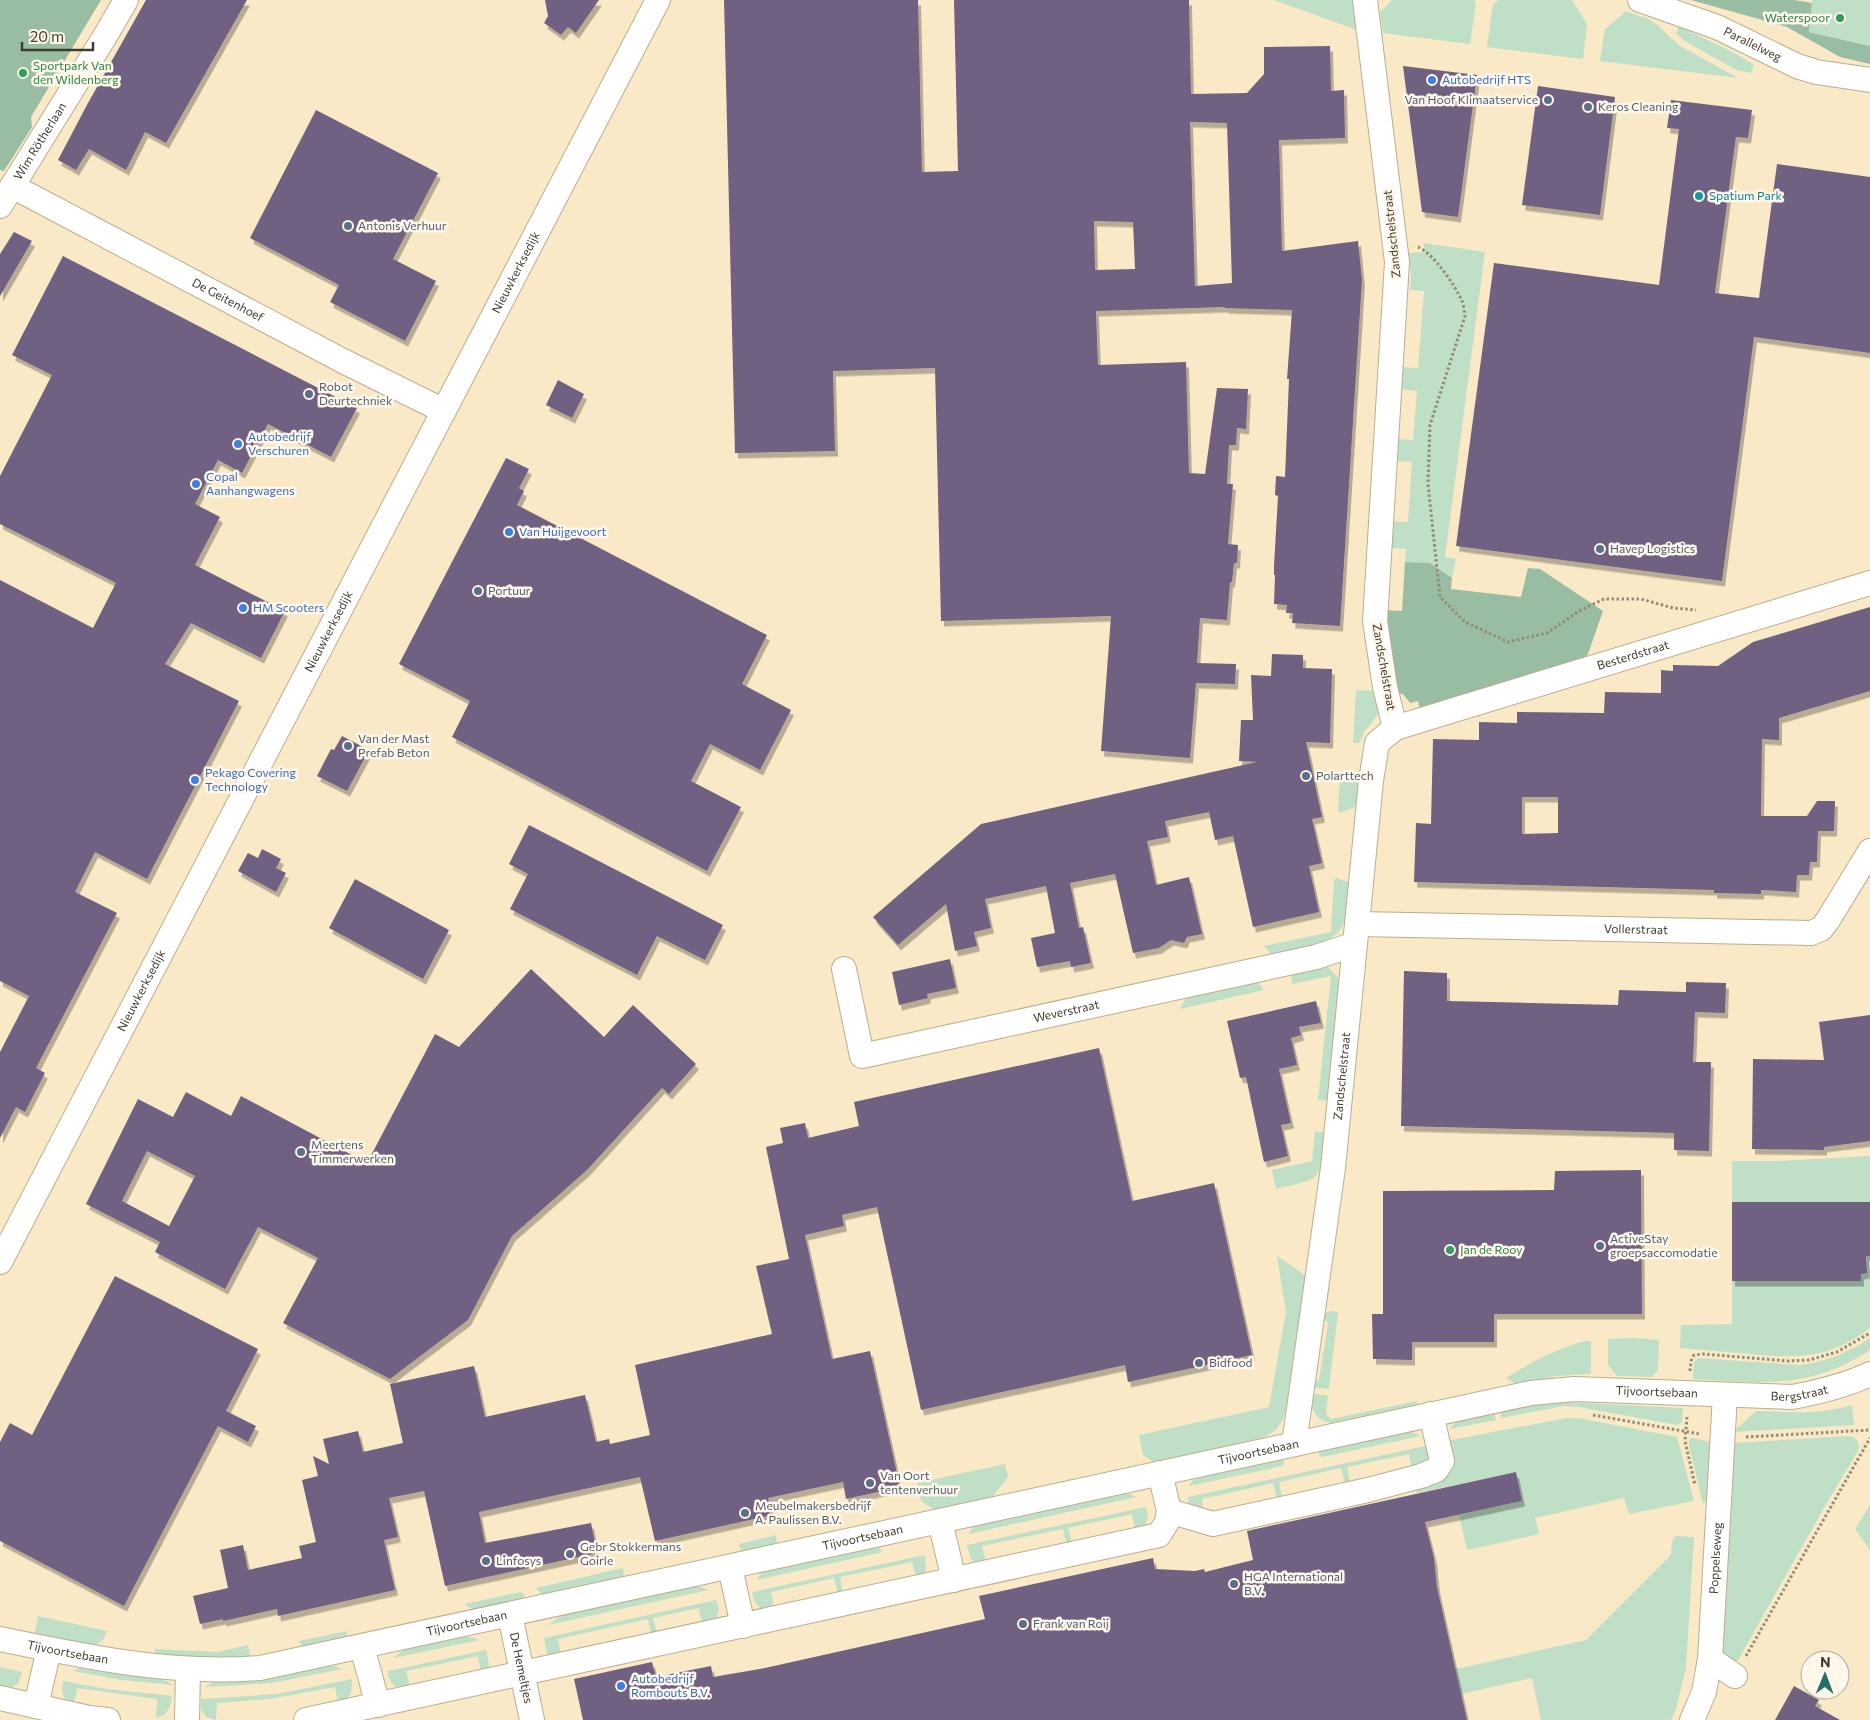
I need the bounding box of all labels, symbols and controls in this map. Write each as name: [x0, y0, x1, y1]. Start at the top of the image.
place label: Waterspoor: [1765, 10, 1830, 24]
marker: Waterspoor: [1834, 12, 1846, 24]
scale bar: [22, 20, 94, 52]
street label: Parallelweg: [1722, 23, 1784, 64]
text: 20 m: [30, 27, 64, 45]
place label: Sportpark Van den Wildenberg: [33, 58, 119, 86]
marker: Sportpark Van den Wildenberg: [17, 67, 29, 79]
place label: Autobedrijf HTS: [1442, 72, 1531, 86]
marker: Autobedrijf HTS: [1426, 74, 1438, 86]
place label: Van Hoof Klimaatservice: [1404, 92, 1538, 106]
marker: Van Hoof Klimaatservice: [1542, 94, 1554, 106]
place label: Keros Cleaning: [1598, 99, 1679, 113]
street label: Wim Rötherlaan: [10, 100, 68, 182]
marker: Keros Cleaning: [1582, 101, 1594, 113]
place label: Spatium Park: [1709, 188, 1782, 202]
street label: Zandschelstraat: [1379, 189, 1403, 279]
marker: Spatium Park: [1693, 190, 1705, 202]
place label: Antonis Verhuur: [358, 218, 447, 232]
marker: Antonis Verhuur: [342, 220, 354, 232]
street label: Nieuwkerksedijk: [488, 228, 542, 315]
street label: De Geitenhoef: [190, 275, 267, 324]
place label: Robot Deurtechniek: [319, 379, 393, 407]
marker: Robot Deurtechniek: [303, 388, 315, 400]
place label: Autobedrijf Verschuren: [248, 429, 311, 457]
marker: Autobedrijf Verschuren: [232, 438, 244, 450]
place label: Copal Aanhangwagens: [206, 469, 295, 497]
marker: Copal Aanhangwagens: [190, 478, 202, 490]
place label: Van Huijgevoort: [519, 524, 607, 538]
marker: Van Huijgevoort: [503, 526, 515, 538]
place label: Havep Logistics: [1610, 541, 1695, 555]
marker: Havep Logistics: [1594, 543, 1606, 555]
place label: Portuur: [488, 583, 531, 597]
marker: Portuur: [472, 585, 484, 597]
street label: Nieuwkerksedijk: [301, 587, 355, 674]
place label: HM Scooters: [253, 600, 324, 614]
marker: HM Scooters: [237, 602, 249, 614]
street label: Zandschelstraat: [1370, 622, 1400, 712]
street label: Besterdstraat: [1595, 637, 1671, 672]
place label: Van der Mast Prefab Beton: [358, 731, 430, 759]
marker: Van der Mast Prefab Beton: [342, 740, 354, 752]
place label: Pekago Covering Technology: [205, 765, 296, 793]
place label: Polarttech: [1316, 768, 1374, 782]
marker: Polarttech: [1300, 770, 1312, 782]
marker: Pekago Covering Technology: [189, 774, 201, 786]
street label: Vollerstraat: [1604, 921, 1668, 936]
street label: Nieuwkerksedijk: [114, 947, 168, 1033]
street label: Weverstraat: [1032, 996, 1100, 1024]
street label: Zandschelstraat: [1330, 1031, 1352, 1121]
place label: Meertens Timmerwerken: [311, 1137, 394, 1165]
marker: Meertens Timmerwerken: [295, 1146, 307, 1158]
place label: ActiveStay groepsaccomodatie: [1610, 1231, 1718, 1259]
marker: ActiveStay groepsaccomodatie: [1594, 1240, 1606, 1252]
place label: Jan de Rooy: [1460, 1242, 1523, 1257]
marker: Jan de Rooy: [1444, 1244, 1456, 1256]
place label: Bidfood: [1209, 1355, 1253, 1369]
marker: Bidfood: [1193, 1357, 1205, 1369]
street label: Bergstraat: [1771, 1381, 1829, 1403]
street label: Tijvoortsebaan: [1615, 1383, 1698, 1400]
street label: Tijvoortsebaan: [1216, 1435, 1300, 1467]
place label: Van Oort tentenverhuur: [880, 1468, 958, 1496]
marker: Van Oort tentenverhuur: [864, 1477, 876, 1489]
place label: Meubelmakersbedrijf A. Paulissen B.V.: [755, 1498, 872, 1526]
marker: Meubelmakersbedrijf A. Paulissen B.V.: [739, 1507, 751, 1519]
street label: Tijvoortsebaan: [821, 1521, 904, 1552]
street label: Poppelseweg: [1706, 1521, 1724, 1594]
place label: Gebr Stokkermans Goirle: [580, 1539, 681, 1567]
marker: Gebr Stokkermans Goirle: [564, 1548, 576, 1560]
place label: Linfosys: [496, 1553, 541, 1567]
marker: Linfosys: [480, 1555, 492, 1567]
place label: HGA International B.V.: [1244, 1569, 1343, 1597]
marker: HGA International B.V.: [1228, 1578, 1240, 1590]
street label: Tijvoortsebaan: [425, 1607, 508, 1638]
place label: Frank van Roij: [1033, 1616, 1109, 1630]
marker: Frank van Roij: [1017, 1618, 1029, 1630]
street label: De Hemeltjes: [508, 1631, 536, 1705]
street label: Tijvoortsebaan: [26, 1637, 109, 1666]
north arrow: [1800, 1650, 1850, 1700]
text: N: [1820, 1653, 1831, 1670]
place label: Autobedrijf Rombouts B.V.: [631, 1671, 710, 1699]
marker: Autobedrijf Rombouts B.V.: [615, 1680, 627, 1692]

